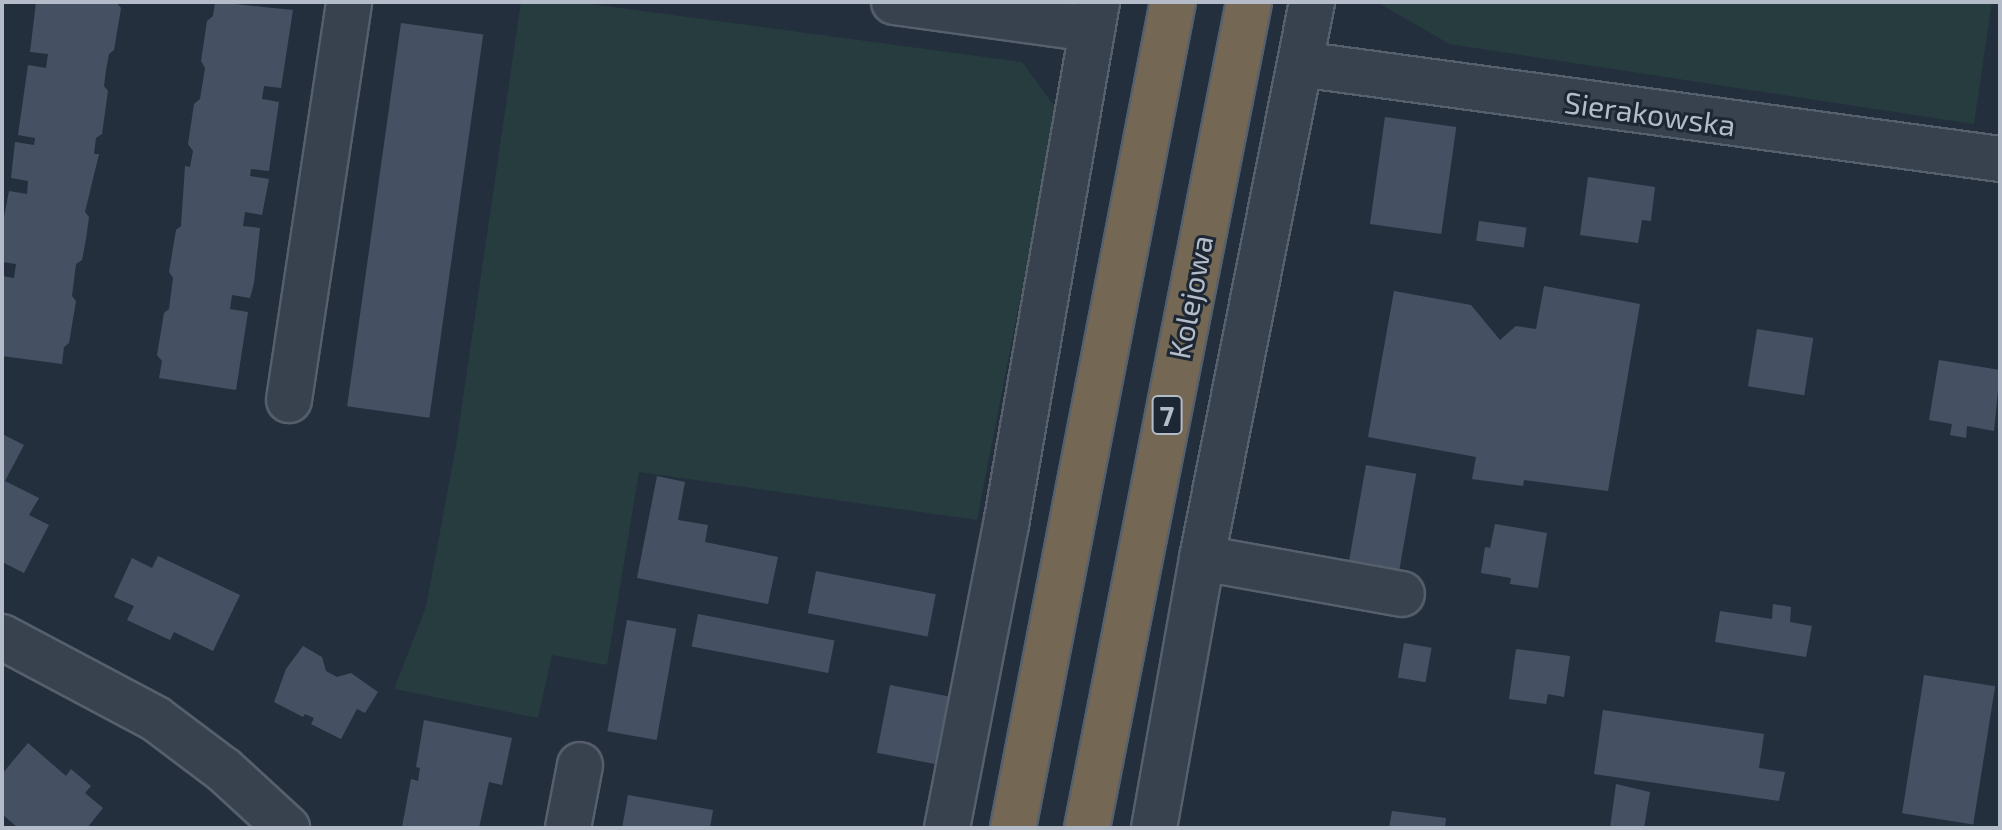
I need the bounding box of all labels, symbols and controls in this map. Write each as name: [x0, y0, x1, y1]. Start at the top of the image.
street label: Sierakowska: [1562, 83, 1738, 143]
street label: Kolejowa: [1160, 232, 1220, 362]
road number: 7: [1151, 391, 1183, 439]

